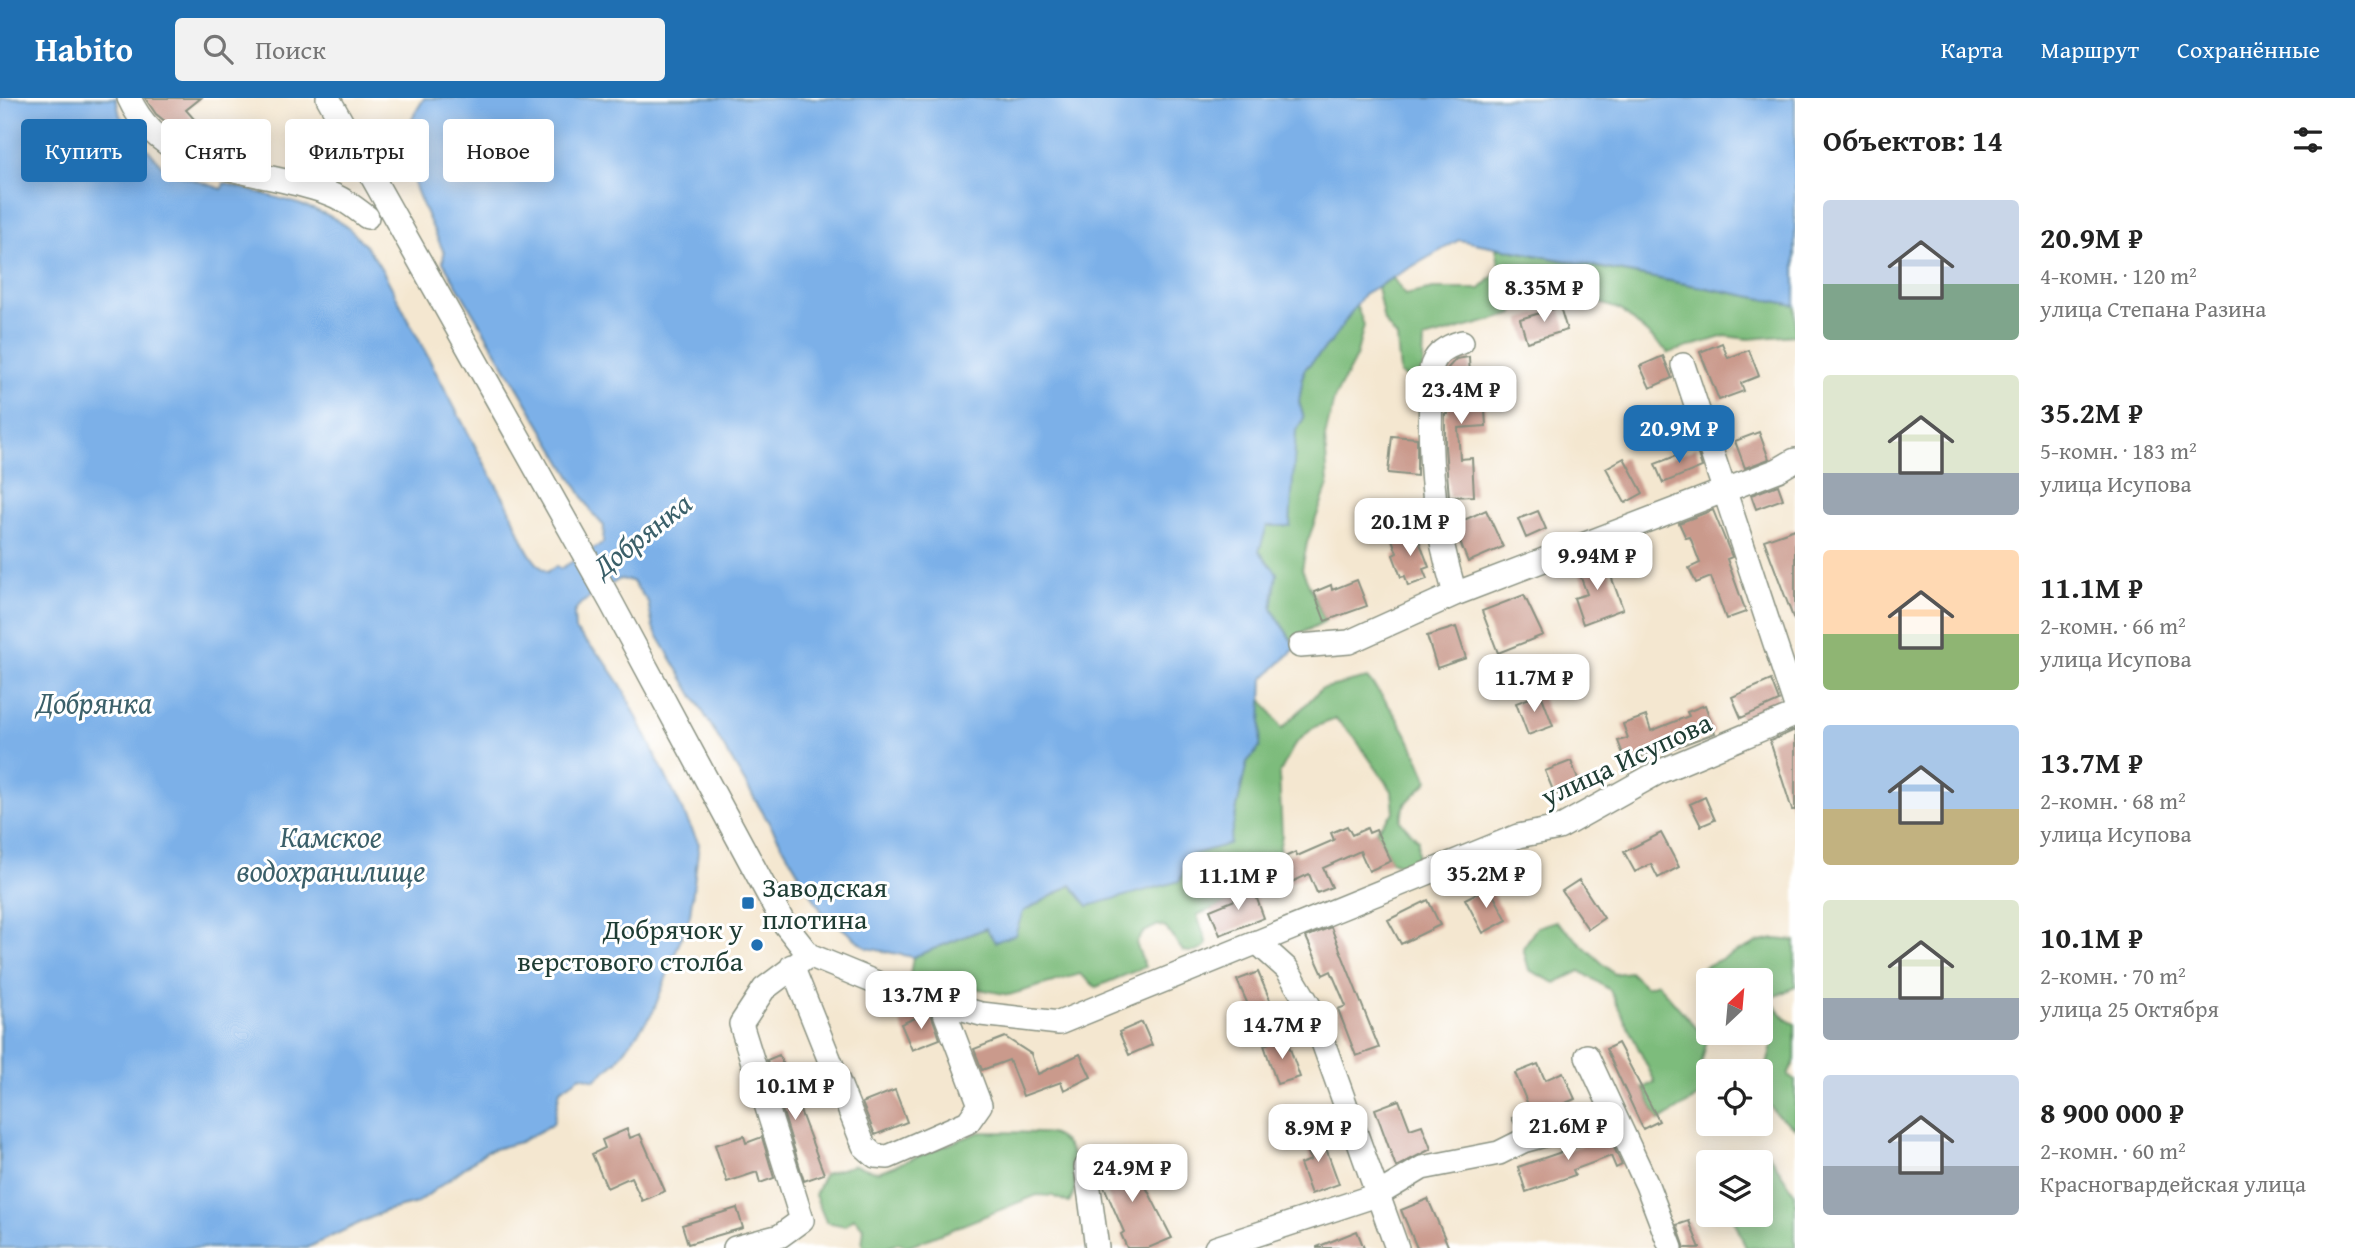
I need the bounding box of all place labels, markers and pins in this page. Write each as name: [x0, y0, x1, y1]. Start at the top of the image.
pin: 8.35M ₽: [1479, 264, 1609, 324]
pin: 23.4M ₽: [1396, 366, 1526, 426]
pin: 20.9M ₽: [1614, 406, 1744, 465]
pin: 20.1M ₽: [1345, 498, 1475, 558]
pin: 9.94M ₽: [1532, 532, 1662, 592]
pin: 11.7M ₽: [1469, 654, 1599, 714]
pin: 35.2M ₽: [1421, 850, 1551, 910]
pin: 11.1M ₽: [1173, 852, 1303, 912]
place label: Заводская плотина: [762, 866, 888, 939]
marker: Заводская плотина: [740, 895, 756, 911]
place label: Добрячок у верстового столба: [517, 908, 744, 981]
marker: Добрячок у верстового столба: [749, 937, 765, 953]
pin: 13.7M ₽: [856, 972, 986, 1031]
pin: 14.7M ₽: [1217, 1002, 1347, 1061]
pin: 10.1M ₽: [730, 1062, 860, 1122]
pin: 21.6M ₽: [1503, 1102, 1633, 1162]
pin: 8.9M ₽: [1261, 1104, 1375, 1164]
pin: 24.9M ₽: [1067, 1144, 1197, 1204]

